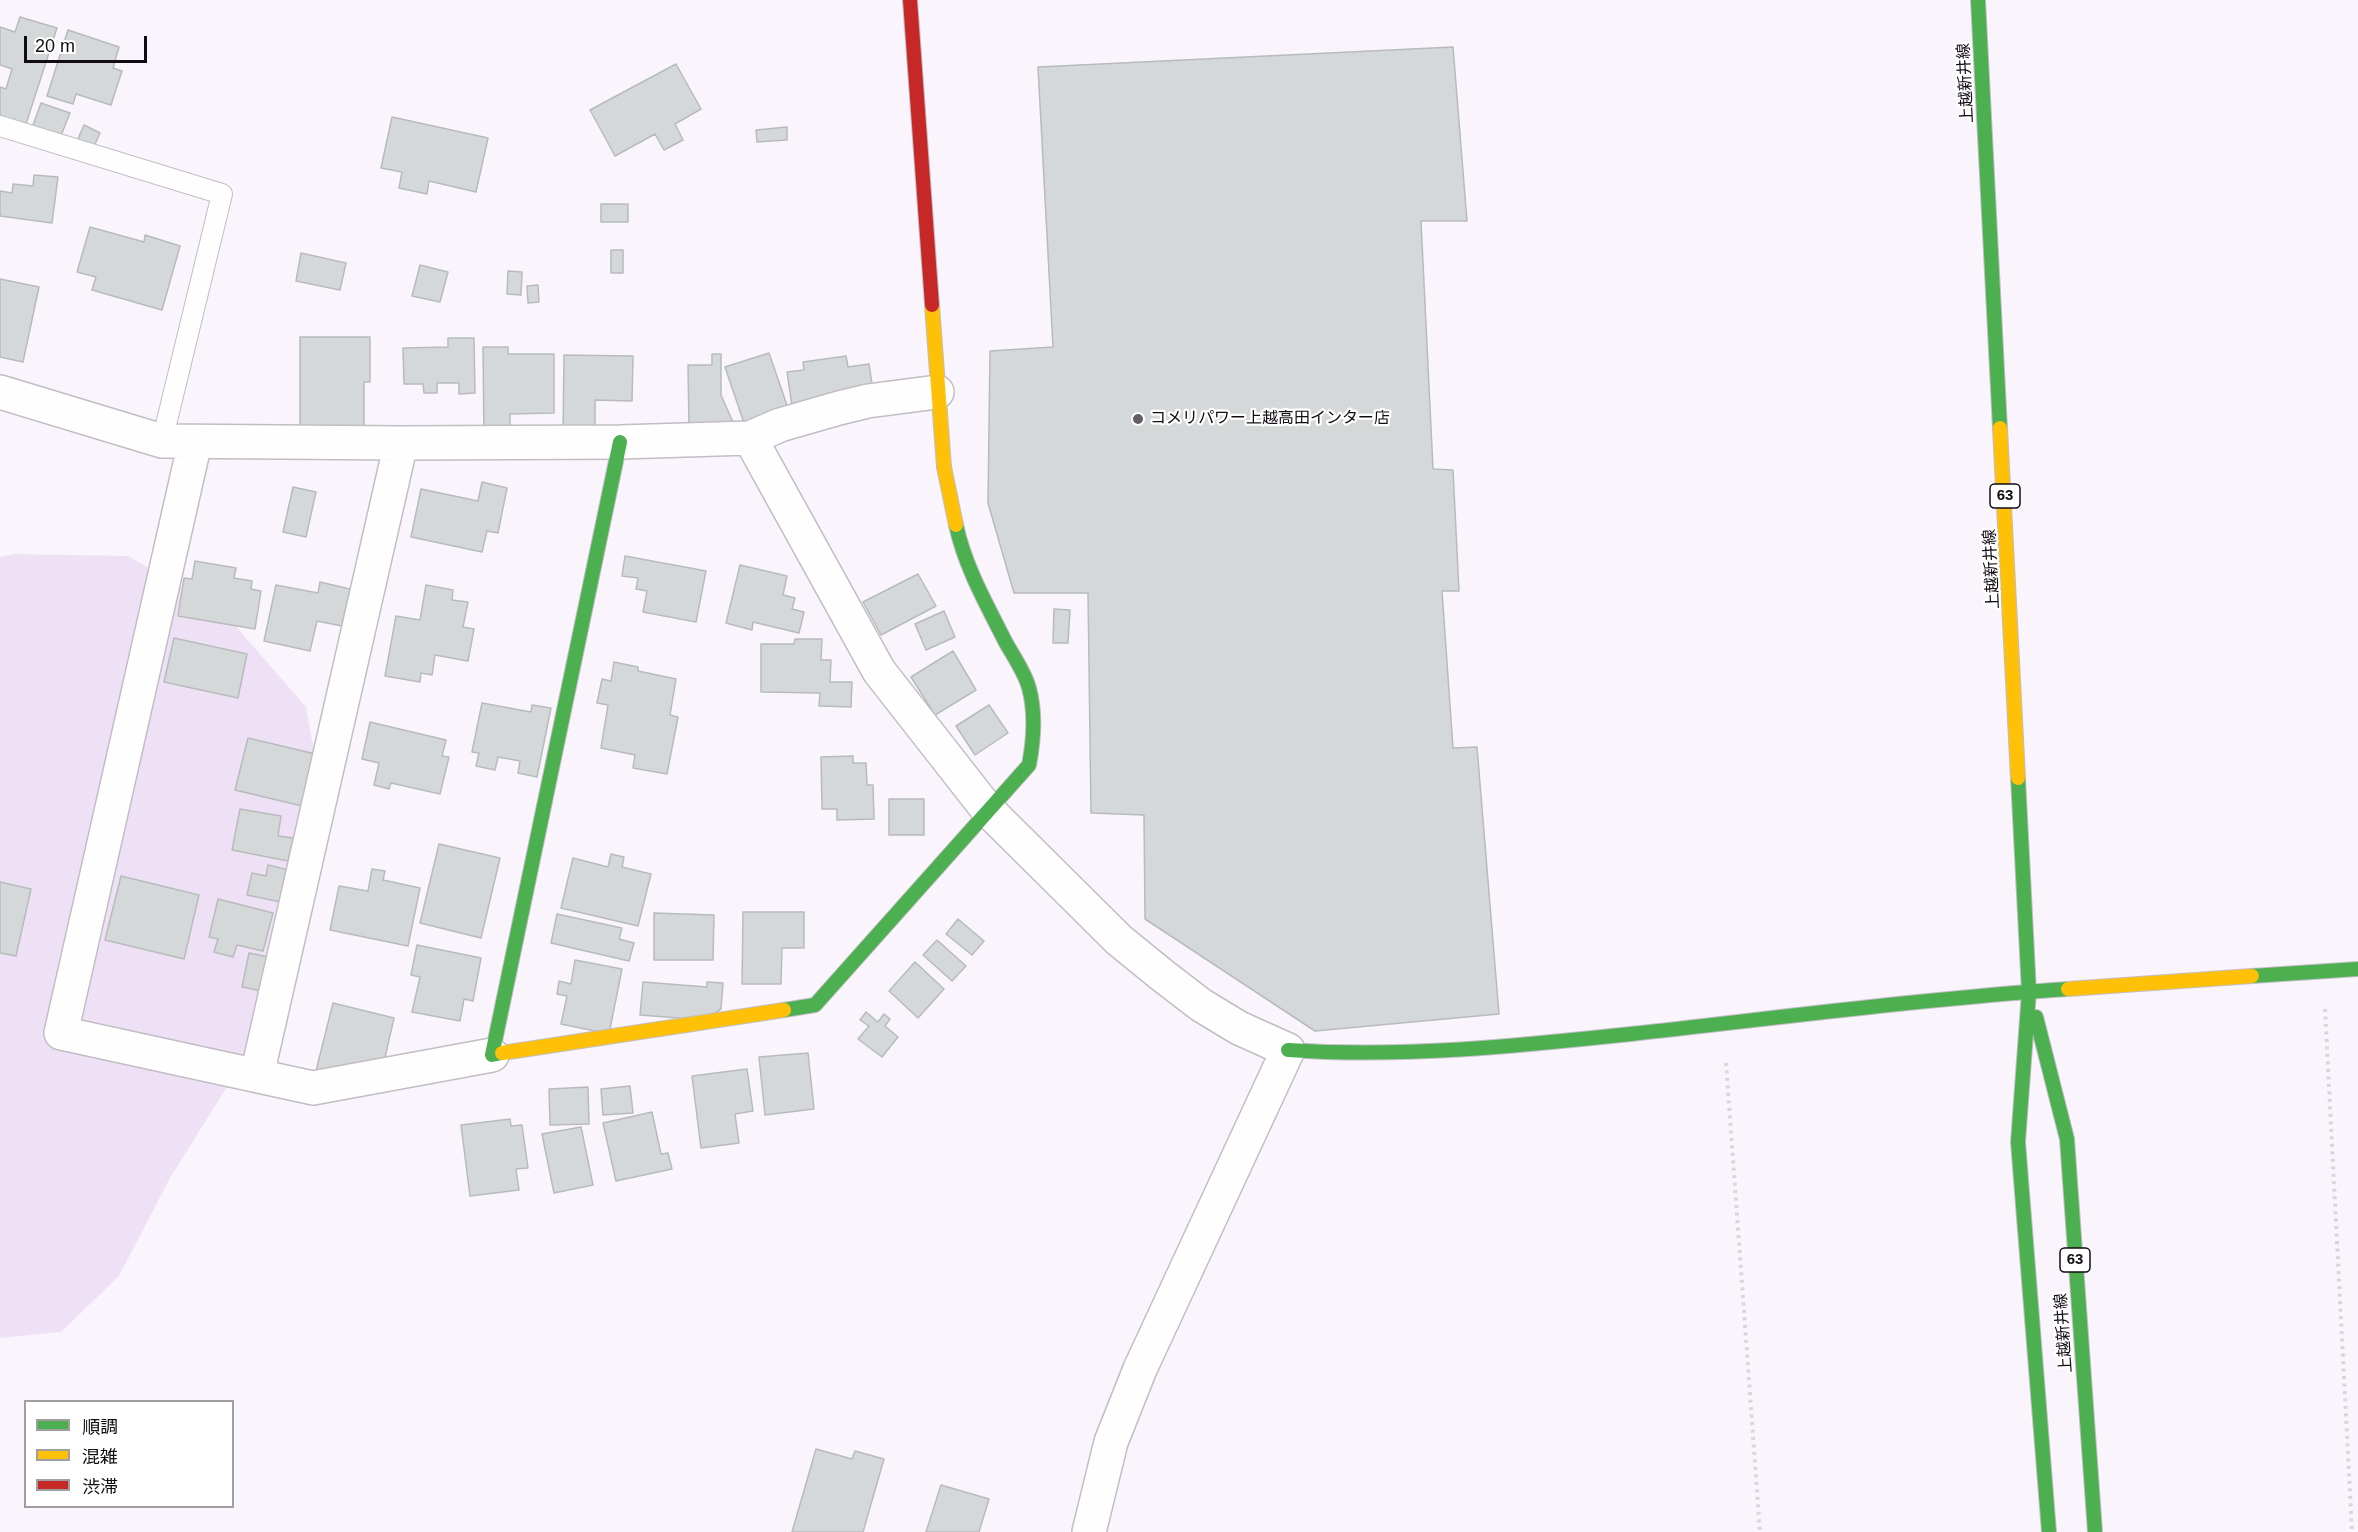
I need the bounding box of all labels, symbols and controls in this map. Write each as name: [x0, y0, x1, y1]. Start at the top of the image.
scale bar: [27, 24, 150, 62]
text: 20 m: [35, 36, 75, 56]
street label: 上越新井線: [1954, 43, 1978, 123]
place label: コメリパワー上越高田インター店: [1150, 409, 1390, 429]
marker: コメリパワー上越高田インター店: [1131, 412, 1145, 426]
road number: 63: [1990, 484, 2020, 508]
street label: 上越新井線: [1980, 529, 2004, 609]
road number: 63: [2060, 1248, 2090, 1272]
street label: 上越新井線: [2052, 1292, 2076, 1374]
legend: [24, 1400, 234, 1508]
text: 順調: [82, 1417, 118, 1437]
text: 混雑: [82, 1447, 118, 1467]
text: 渋滞: [82, 1477, 118, 1497]

